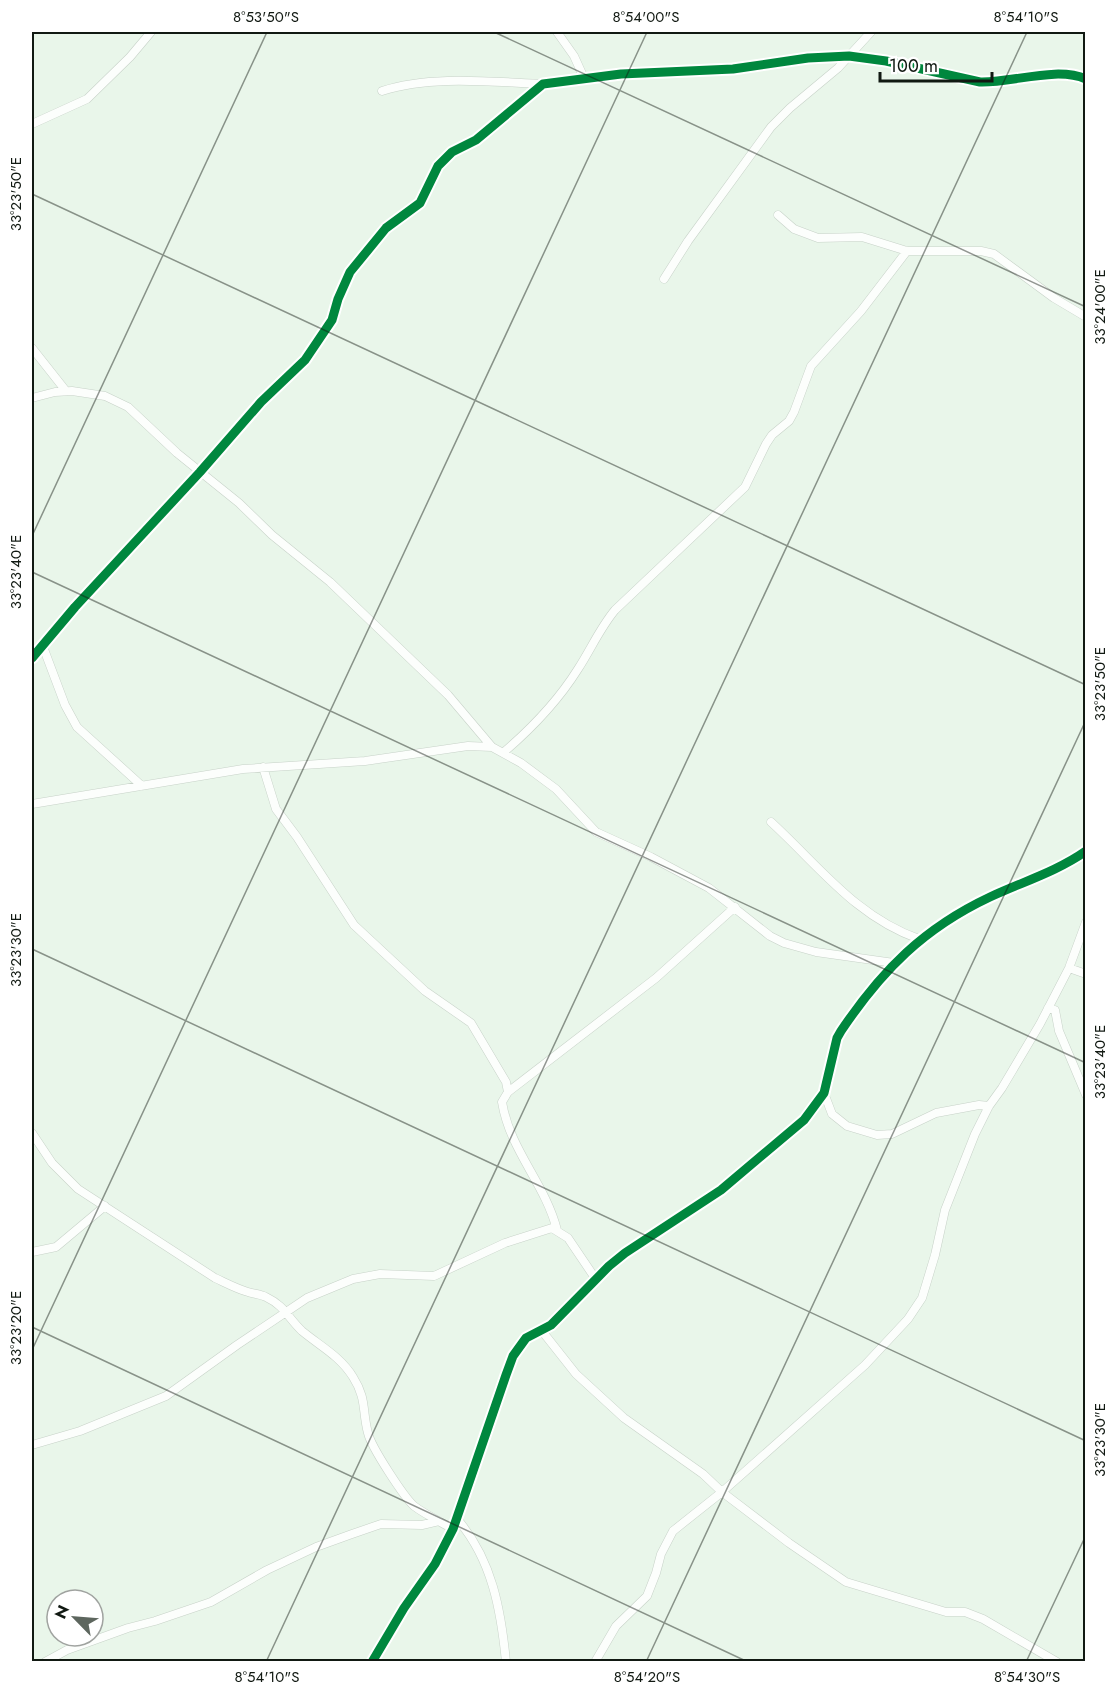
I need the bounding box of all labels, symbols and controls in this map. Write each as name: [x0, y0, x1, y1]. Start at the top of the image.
text: 8°53'50"S: [233, 6, 299, 28]
text: 8°54'00"S: [612, 6, 680, 28]
text: 8°54'10"S: [994, 6, 1058, 28]
scale bar: [880, 45, 992, 83]
text: 100 m: [889, 53, 938, 79]
text: 33°23'50"E: [5, 157, 27, 231]
text: 33°24'00"E: [1089, 269, 1111, 345]
text: 33°23'40"E: [5, 535, 27, 609]
text: 33°23'50"E: [1089, 647, 1111, 721]
text: 33°23'30"E: [5, 913, 27, 987]
text: 33°23'40"E: [1089, 1025, 1111, 1099]
text: 33°23'20"E: [5, 1291, 27, 1365]
text: 33°23'30"E: [1089, 1403, 1111, 1477]
north arrow: [45, 1588, 105, 1648]
text: N: [49, 1601, 75, 1622]
text: 8°54'10"S: [235, 1666, 299, 1688]
text: 8°54'20"S: [614, 1666, 680, 1688]
text: 8°54'30"S: [994, 1666, 1060, 1688]

